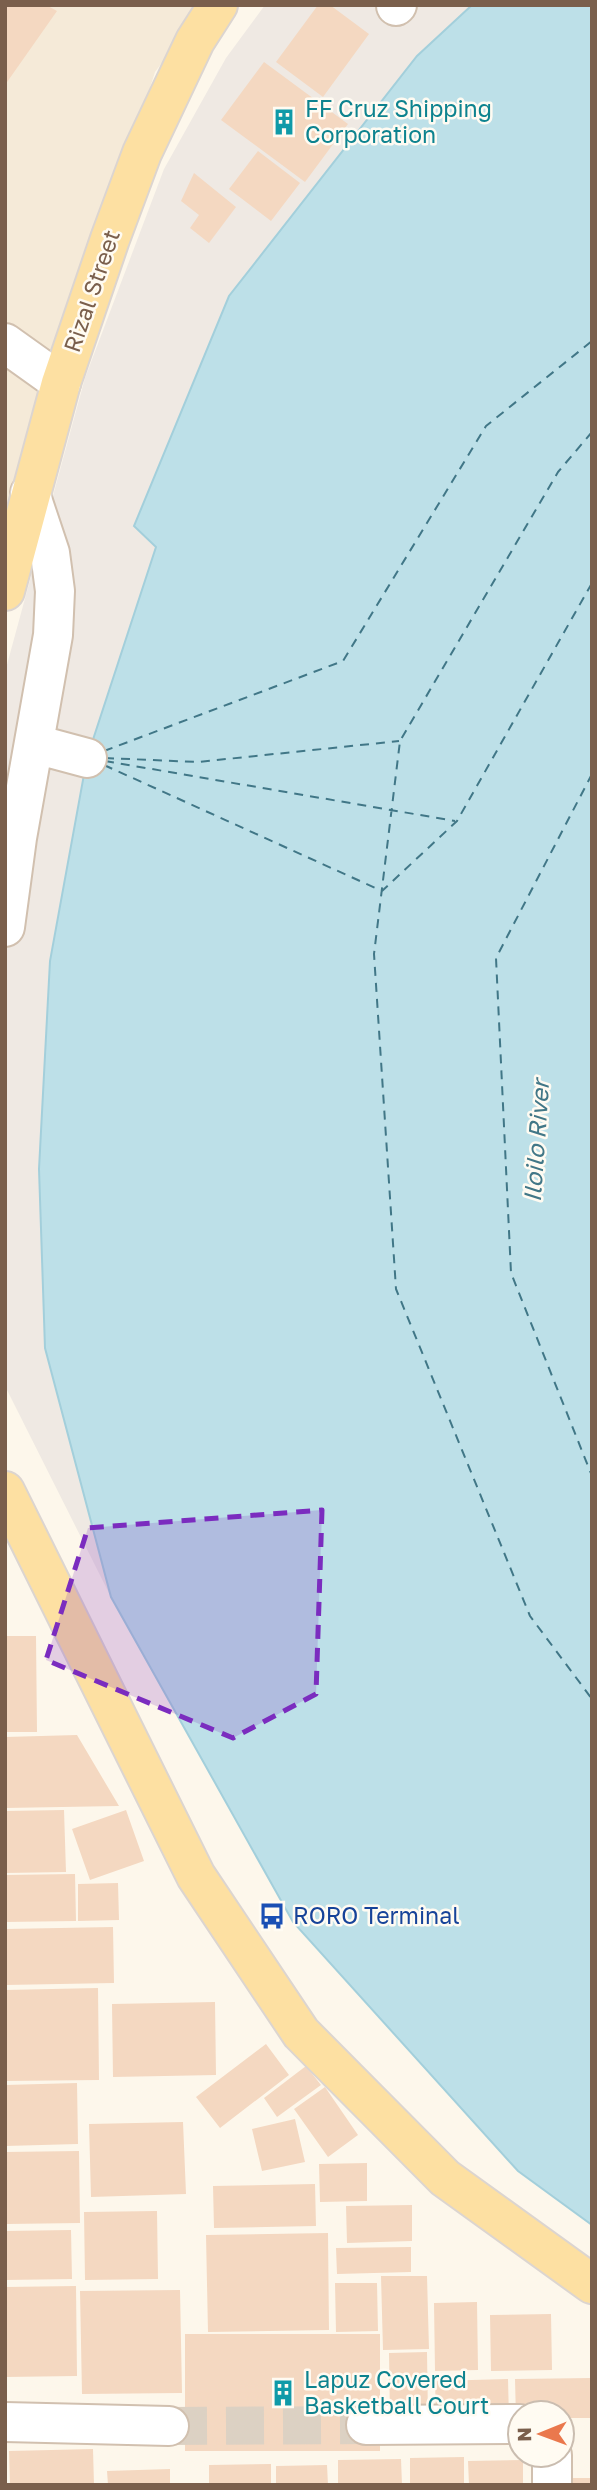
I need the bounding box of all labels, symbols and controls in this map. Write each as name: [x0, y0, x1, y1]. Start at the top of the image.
place label: FF Cruz Shipping Corporation: [305, 94, 492, 148]
building icon: FF Cruz Shipping Corporation: [269, 107, 299, 137]
street label: Rizal Street: [57, 226, 125, 356]
water label: Iloilo River: [517, 1075, 554, 1203]
bus stop icon: RORO Terminal: [257, 1901, 287, 1931]
place label: RORO Terminal: [293, 1901, 460, 1929]
place label: Lapuz Covered Basketball Court: [304, 2365, 489, 2419]
building icon: Lapuz Covered Basketball Court: [268, 2378, 298, 2408]
north arrow: [506, 2399, 576, 2469]
text: N: [512, 2427, 535, 2442]

